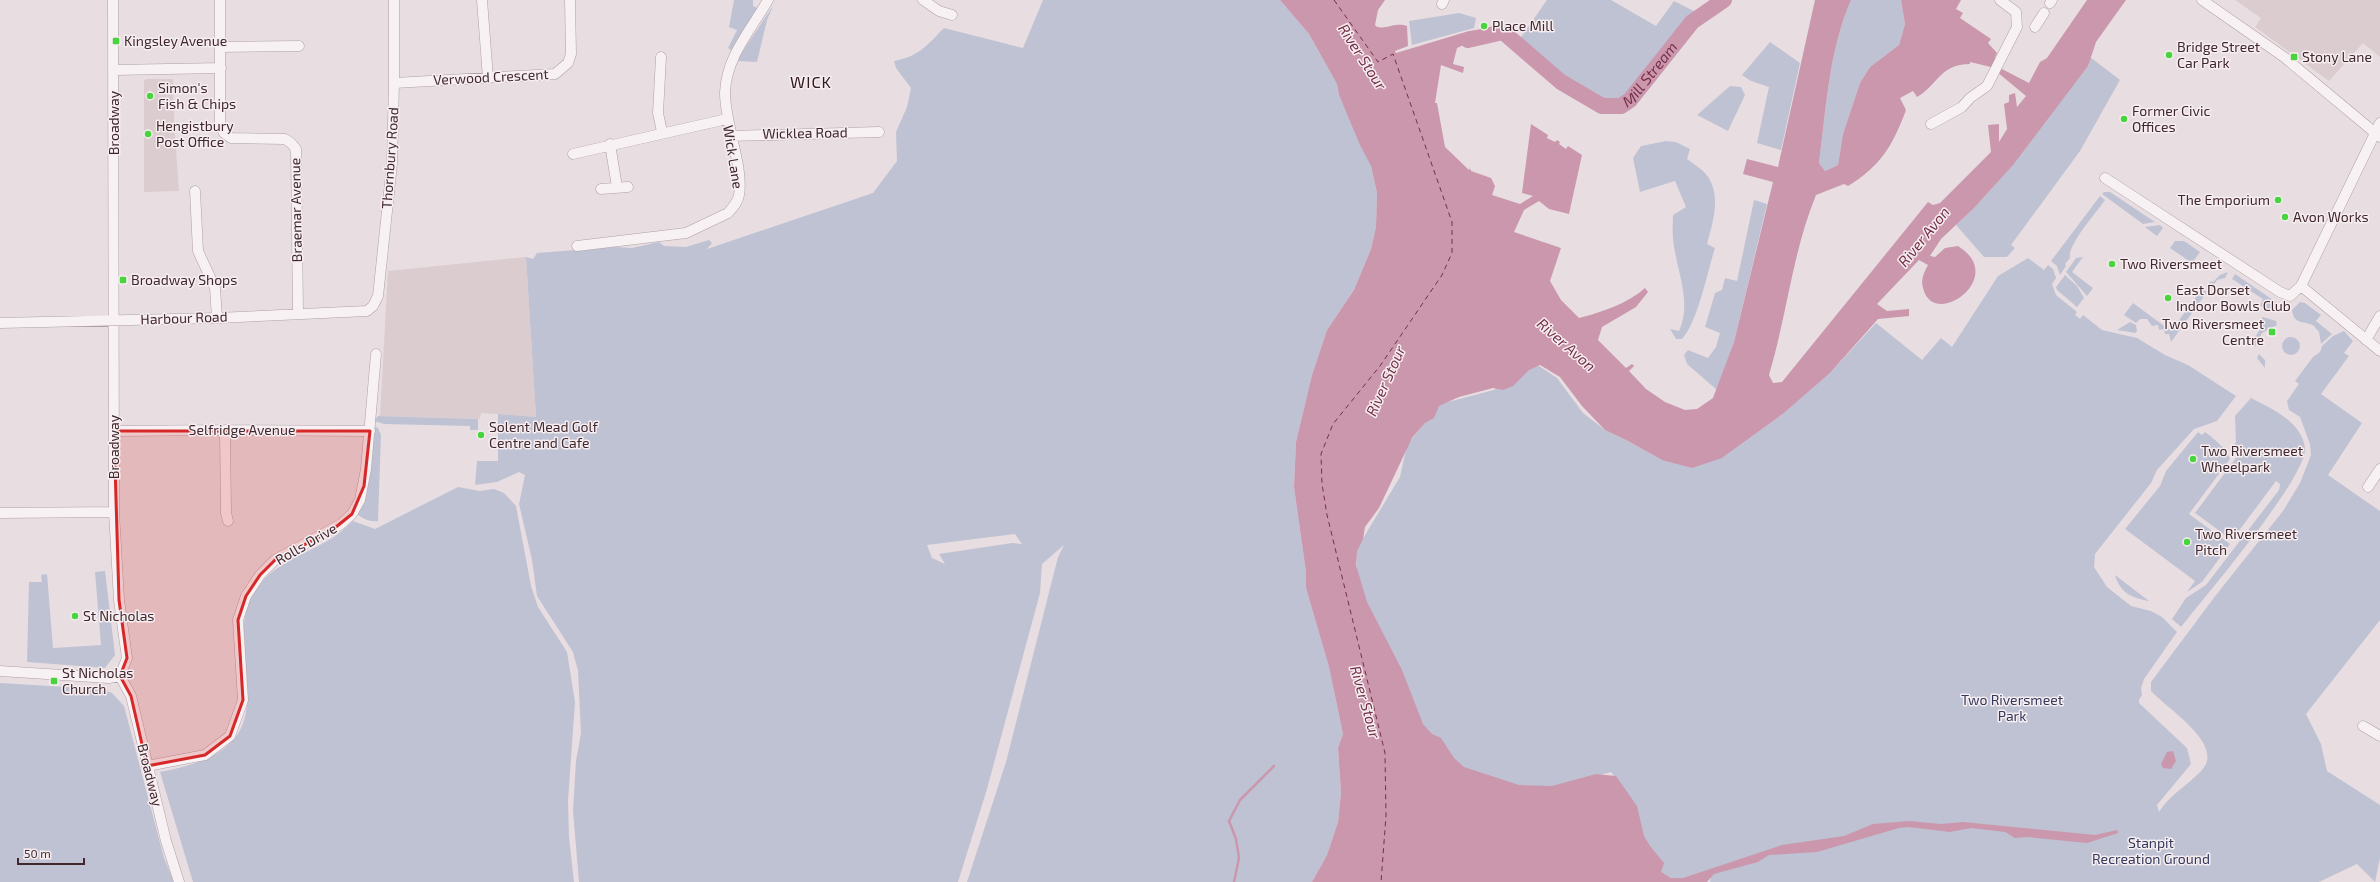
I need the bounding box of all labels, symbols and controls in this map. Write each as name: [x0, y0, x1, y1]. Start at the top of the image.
place label: Place Mill: [1492, 17, 1554, 34]
water label: River Stour: [1335, 20, 1391, 94]
marker: Place Mill: [1479, 21, 1489, 31]
place label: Kingsley Avenue: [124, 32, 227, 49]
marker: Kingsley Avenue: [111, 36, 121, 46]
water label: Mill Stream: [1619, 38, 1681, 110]
place label: Bridge Street Car Park: [2177, 38, 2260, 71]
place label: Stony Lane: [2302, 48, 2372, 65]
marker: Bridge Street Car Park: [2164, 50, 2174, 60]
marker: Stony Lane: [2289, 52, 2299, 62]
street label: Verwood Crescent: [433, 65, 549, 88]
district label: WICK: [790, 72, 832, 91]
place label: Simon's Fish & Chips: [158, 79, 236, 112]
street label: Broadway: [105, 90, 122, 155]
marker: Simon's Fish & Chips: [145, 91, 155, 101]
place label: Former Civic Offices: [2132, 102, 2210, 135]
street label: Thornbury Road: [377, 106, 402, 209]
marker: Former Civic Offices: [2119, 114, 2129, 124]
place label: Hengistbury Post Office: [156, 117, 234, 150]
street label: Wicklea Road: [762, 123, 848, 142]
street label: Wick Lane: [720, 124, 747, 190]
marker: Hengistbury Post Office: [143, 129, 153, 139]
street label: Braemar Avenue: [286, 158, 305, 262]
place label: The Emporium: [2178, 191, 2270, 208]
marker: The Emporium: [2273, 195, 2283, 205]
water label: River Avon: [1894, 203, 1953, 270]
place label: Avon Works: [2293, 208, 2369, 225]
marker: Avon Works: [2280, 212, 2290, 222]
place label: Two Riversmeet: [2120, 255, 2222, 272]
marker: Two Riversmeet: [2107, 259, 2117, 269]
place label: Broadway Shops: [131, 271, 237, 288]
marker: Broadway Shops: [118, 275, 128, 285]
place label: East Dorset Indoor Bowls Club: [2176, 281, 2291, 314]
marker: East Dorset Indoor Bowls Club: [2163, 293, 2173, 303]
street label: Harbour Road: [140, 307, 228, 328]
water label: River Avon: [1534, 314, 1600, 375]
place label: Two Riversmeet Centre: [2162, 315, 2264, 348]
marker: Two Riversmeet Centre: [2267, 327, 2277, 337]
water label: River Stour: [1362, 342, 1409, 418]
street label: Broadway: [105, 414, 122, 479]
place label: Solent Mead Golf Centre and Cafe: [489, 418, 599, 451]
street label: Selfridge Avenue: [189, 421, 295, 438]
marker: Solent Mead Golf Centre and Cafe: [476, 430, 486, 440]
place label: Two Riversmeet Wheelpark: [2201, 442, 2303, 475]
marker: Two Riversmeet Wheelpark: [2188, 454, 2198, 464]
street label: Rolls Drive: [272, 519, 340, 568]
place label: Two Riversmeet Pitch: [2195, 525, 2297, 558]
marker: Two Riversmeet Pitch: [2182, 537, 2192, 547]
place label: St Nicholas: [83, 607, 154, 624]
marker: St Nicholas: [70, 611, 80, 621]
water label: River Stour: [1347, 663, 1385, 741]
place label: St Nicholas Church: [62, 664, 133, 697]
marker: St Nicholas Church: [49, 676, 59, 686]
park label: Two Riversmeet Park: [1961, 691, 2063, 724]
street label: Broadway: [134, 742, 167, 809]
park label: Stanpit Recreation Ground: [2092, 834, 2210, 867]
scale bar: [18, 840, 84, 866]
text: 50 m: [24, 846, 51, 860]

